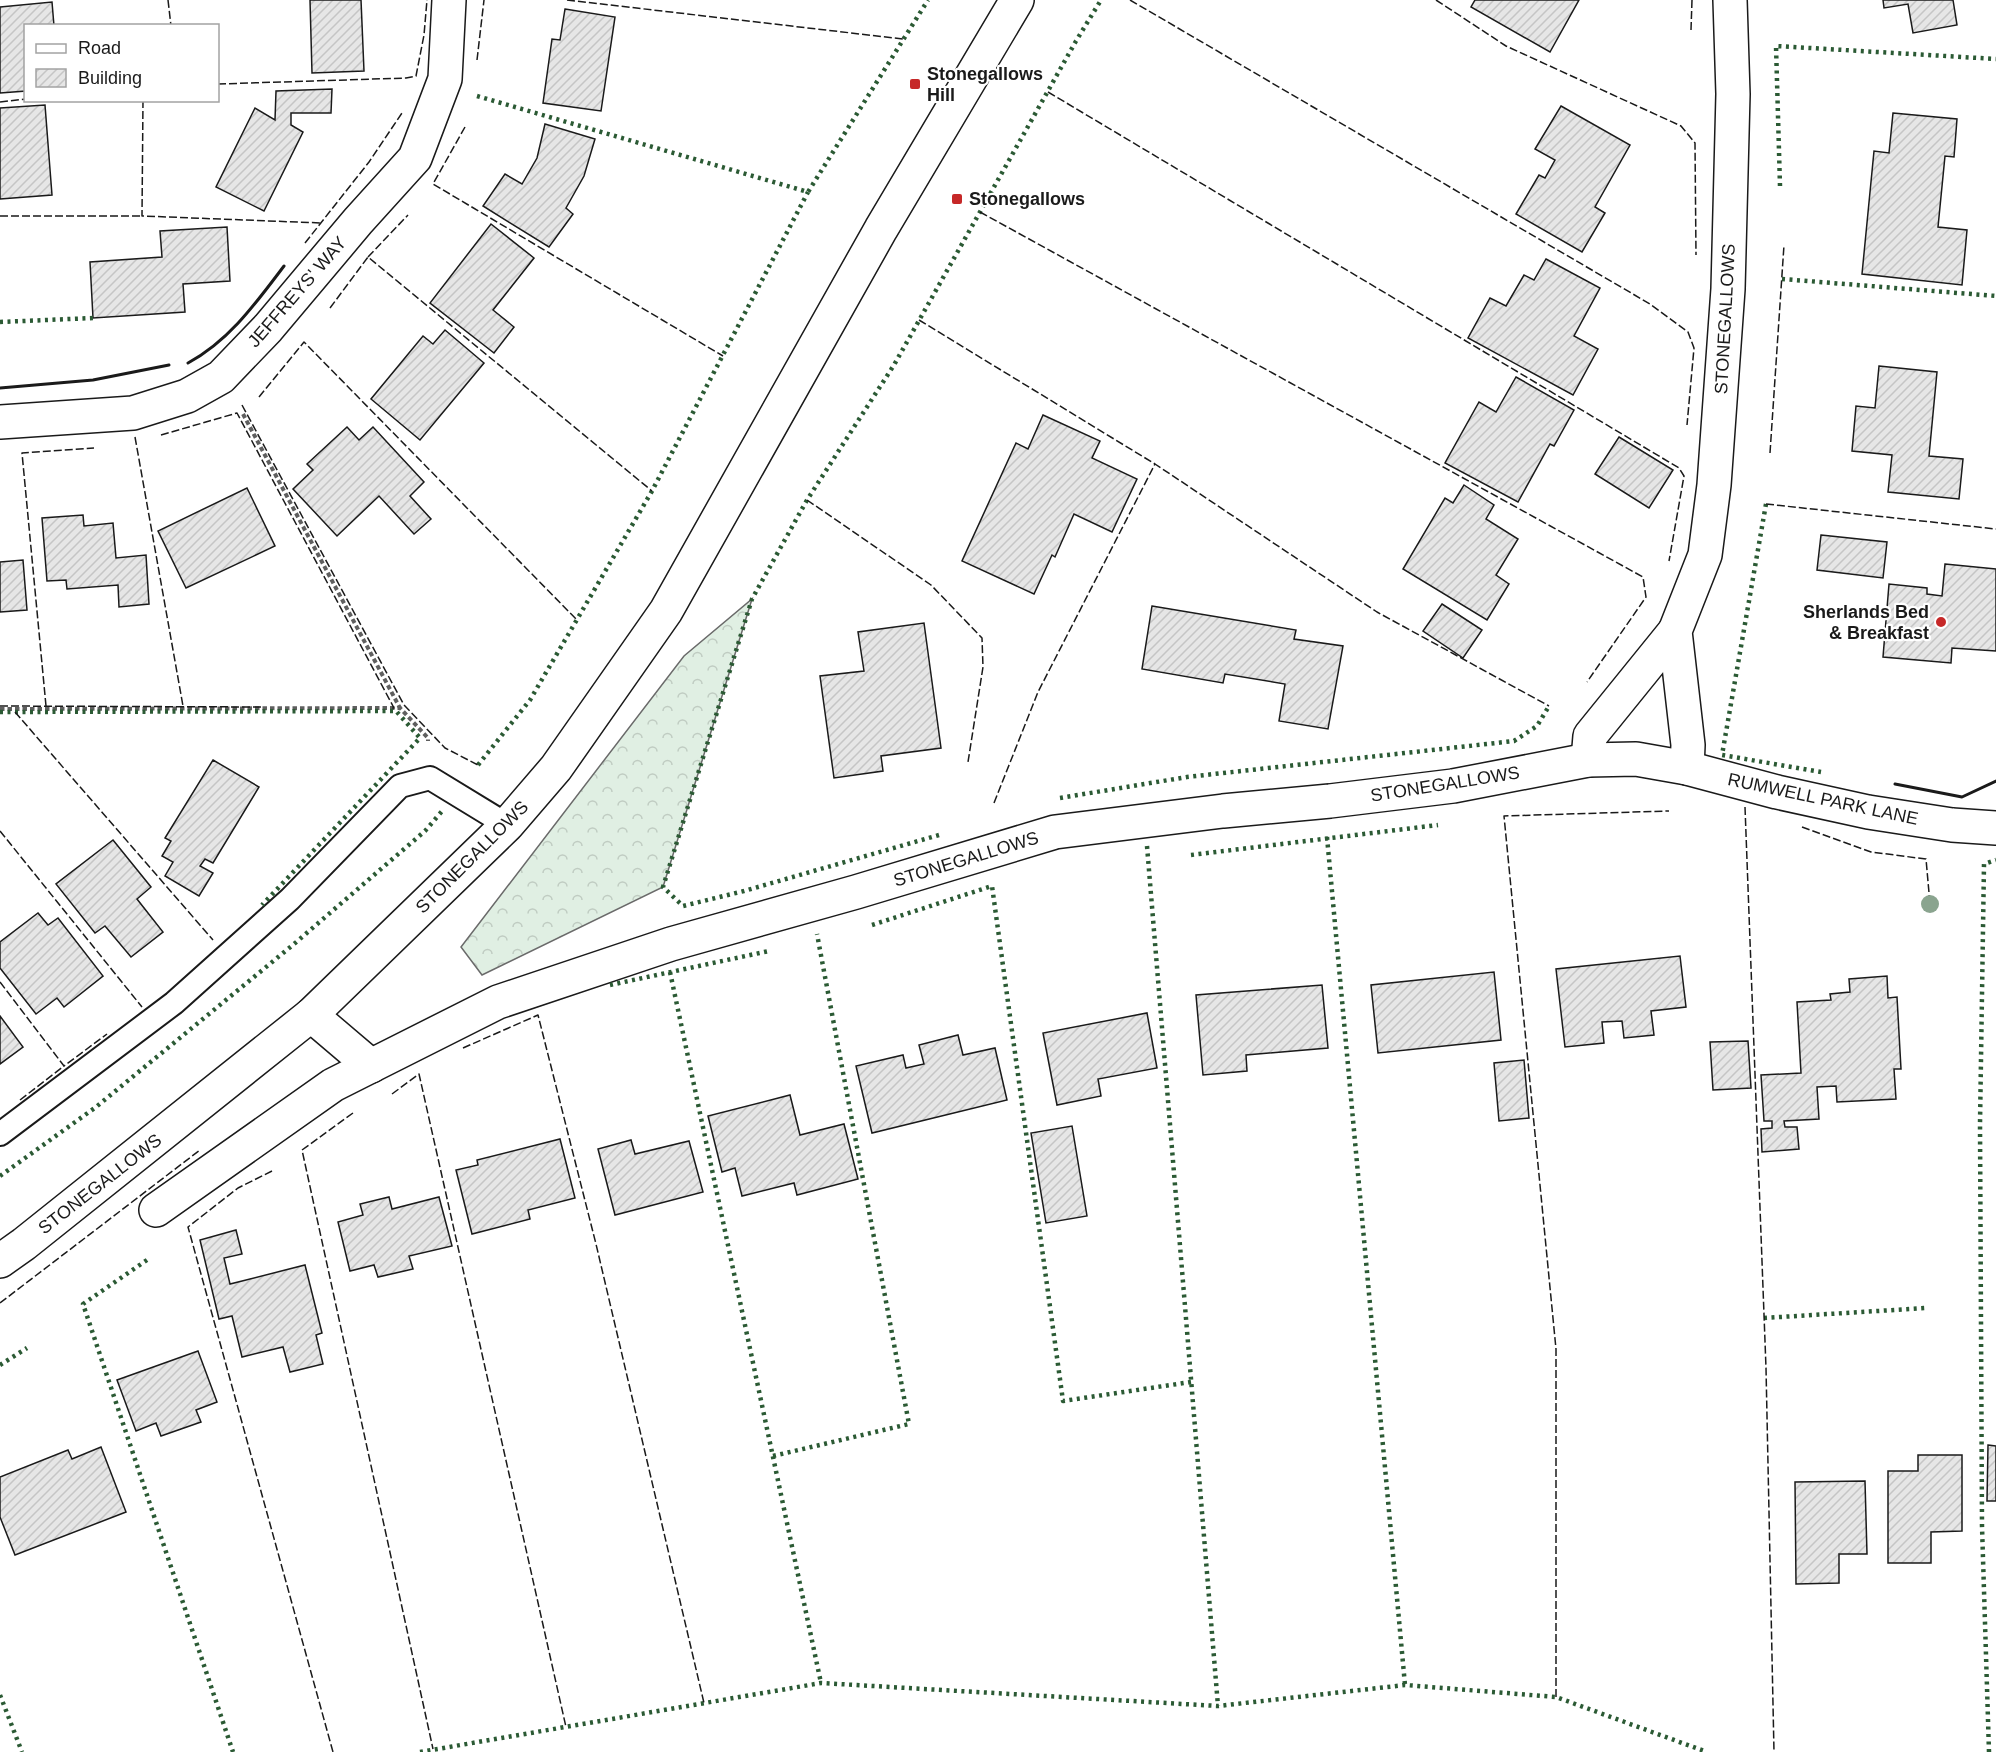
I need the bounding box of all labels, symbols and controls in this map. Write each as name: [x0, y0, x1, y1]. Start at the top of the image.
legend: [24, 24, 219, 102]
text: Road: [78, 38, 121, 58]
place label: Stonegallows Hill: [927, 64, 1043, 105]
text: Building: [78, 68, 142, 88]
marker: Stonegallows Hill: [908, 77, 922, 91]
place label: Stonegallows: [969, 189, 1085, 209]
marker: Stonegallows: [950, 192, 964, 206]
street label: JEFFREYS' WAY: [244, 233, 350, 351]
street label: STONEGALLOWS: [1711, 243, 1739, 395]
place label: Sherlands Bed & Breakfast: [1803, 602, 1929, 643]
marker: Sherlands Bed & Breakfast: [1934, 615, 1948, 629]
street label: STONEGALLOWS: [1369, 762, 1521, 806]
street label: RUMWELL PARK LANE: [1726, 769, 1920, 829]
street label: STONEGALLOWS: [412, 797, 532, 917]
street label: STONEGALLOWS: [891, 827, 1041, 891]
street label: STONEGALLOWS: [34, 1130, 166, 1238]

